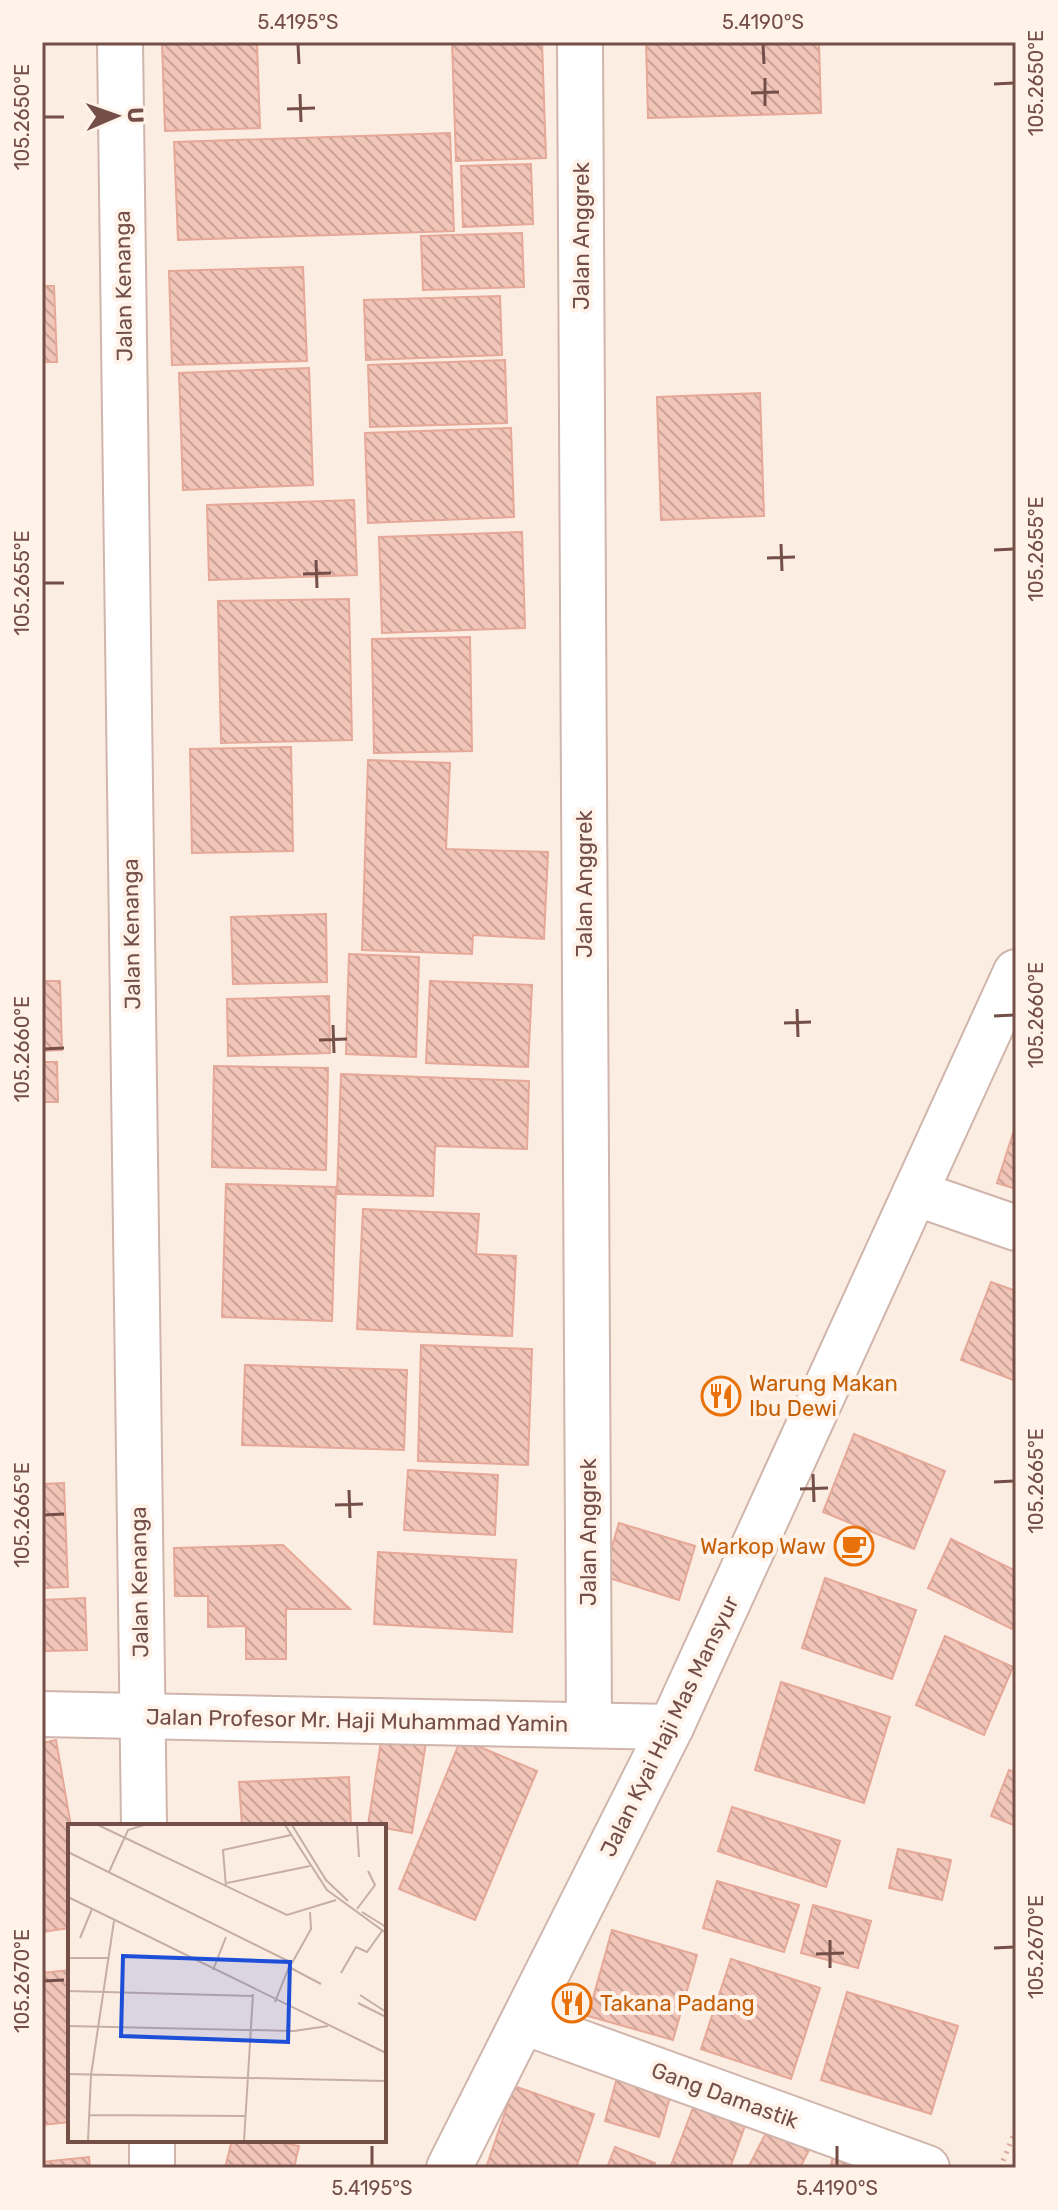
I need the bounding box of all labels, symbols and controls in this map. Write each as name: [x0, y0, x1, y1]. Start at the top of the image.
text: 5.4195°S: [258, 10, 338, 34]
text: 5.4190°S: [722, 10, 804, 34]
text: 105.2650°E: [1024, 30, 1048, 136]
text: 105.2650°E: [10, 64, 34, 170]
north arrow: [76, 76, 156, 156]
text: U: [122, 107, 149, 124]
street label: Jalan Anggrek: [568, 161, 595, 310]
street label: Jalan Kenanga: [109, 210, 138, 362]
text: 105.2655°E: [1024, 496, 1048, 602]
text: 105.2655°E: [10, 530, 34, 636]
street label: Jalan Anggrek: [571, 809, 598, 958]
street label: Jalan Kenanga: [117, 858, 146, 1010]
text: 105.2660°E: [1024, 962, 1048, 1068]
text: 105.2660°E: [10, 996, 34, 1102]
place label: Warung Makan Ibu Dewi: [749, 1370, 898, 1422]
restaurant icon: Warung Makan Ibu Dewi: [700, 1375, 742, 1417]
text: 105.2665°E: [1024, 1428, 1048, 1534]
street label: Jalan Anggrek: [575, 1457, 602, 1606]
text: 105.2665°E: [10, 1462, 34, 1568]
street label: Jalan Kenanga: [125, 1506, 154, 1658]
cafe icon: Warkop Waw: [833, 1525, 875, 1567]
place label: Warkop Waw: [700, 1533, 826, 1560]
street label: Jalan Kyai Haji Mas Mansyur: [594, 1591, 745, 1861]
street label: Jalan Profesor Mr. Haji Muhammad Yamin: [146, 1703, 568, 1738]
inset map: [68, 1824, 386, 2142]
text: 105.2670°E: [1024, 1895, 1048, 1999]
text: 105.2670°E: [10, 1929, 34, 2033]
restaurant icon: Takana Padang: [551, 1982, 593, 2024]
place label: Takana Padang: [600, 1990, 755, 2017]
street label: Gang Damastik: [648, 2056, 803, 2135]
text: 5.4195°S: [332, 2176, 412, 2200]
text: 5.4190°S: [796, 2176, 878, 2200]

